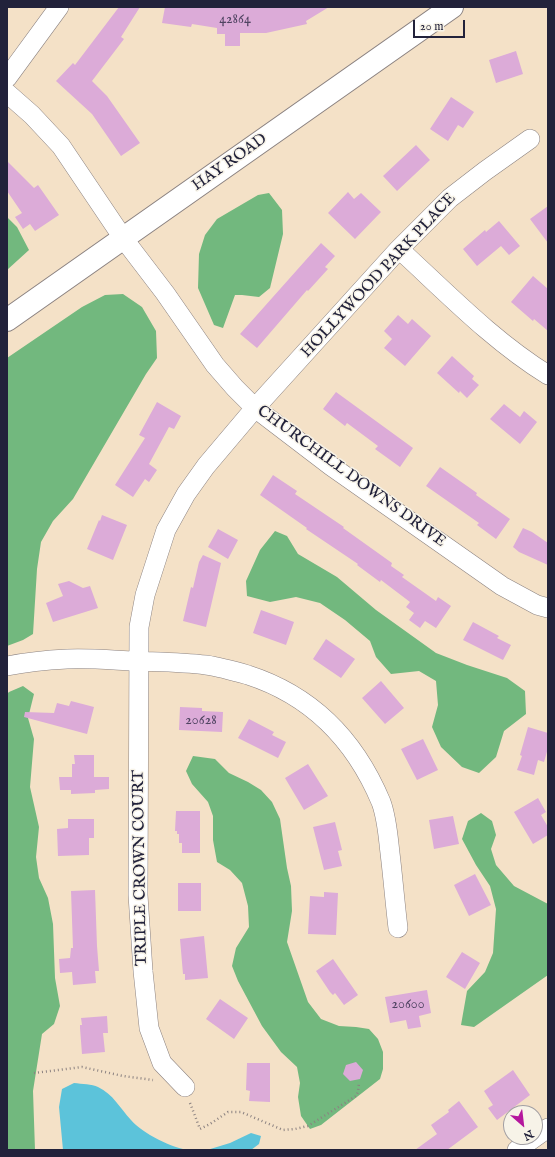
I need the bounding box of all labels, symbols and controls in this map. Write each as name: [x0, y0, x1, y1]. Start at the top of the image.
house number: 42864: [219, 12, 251, 28]
scale bar: [415, 12, 467, 38]
text: 20 m: [420, 19, 443, 34]
street label: HAY ROAD: [189, 130, 271, 196]
street label: HOLLYWOOD PARK PLACE: [298, 190, 460, 362]
street label: CHURCHILL DOWNS DRIVE: [253, 402, 449, 552]
house number: 20628: [185, 713, 217, 729]
street label: TRIPLE CROWN COURT: [130, 770, 152, 966]
house number: 20600: [391, 997, 425, 1013]
north arrow: [503, 1105, 543, 1145]
text: N: [521, 1126, 536, 1143]

